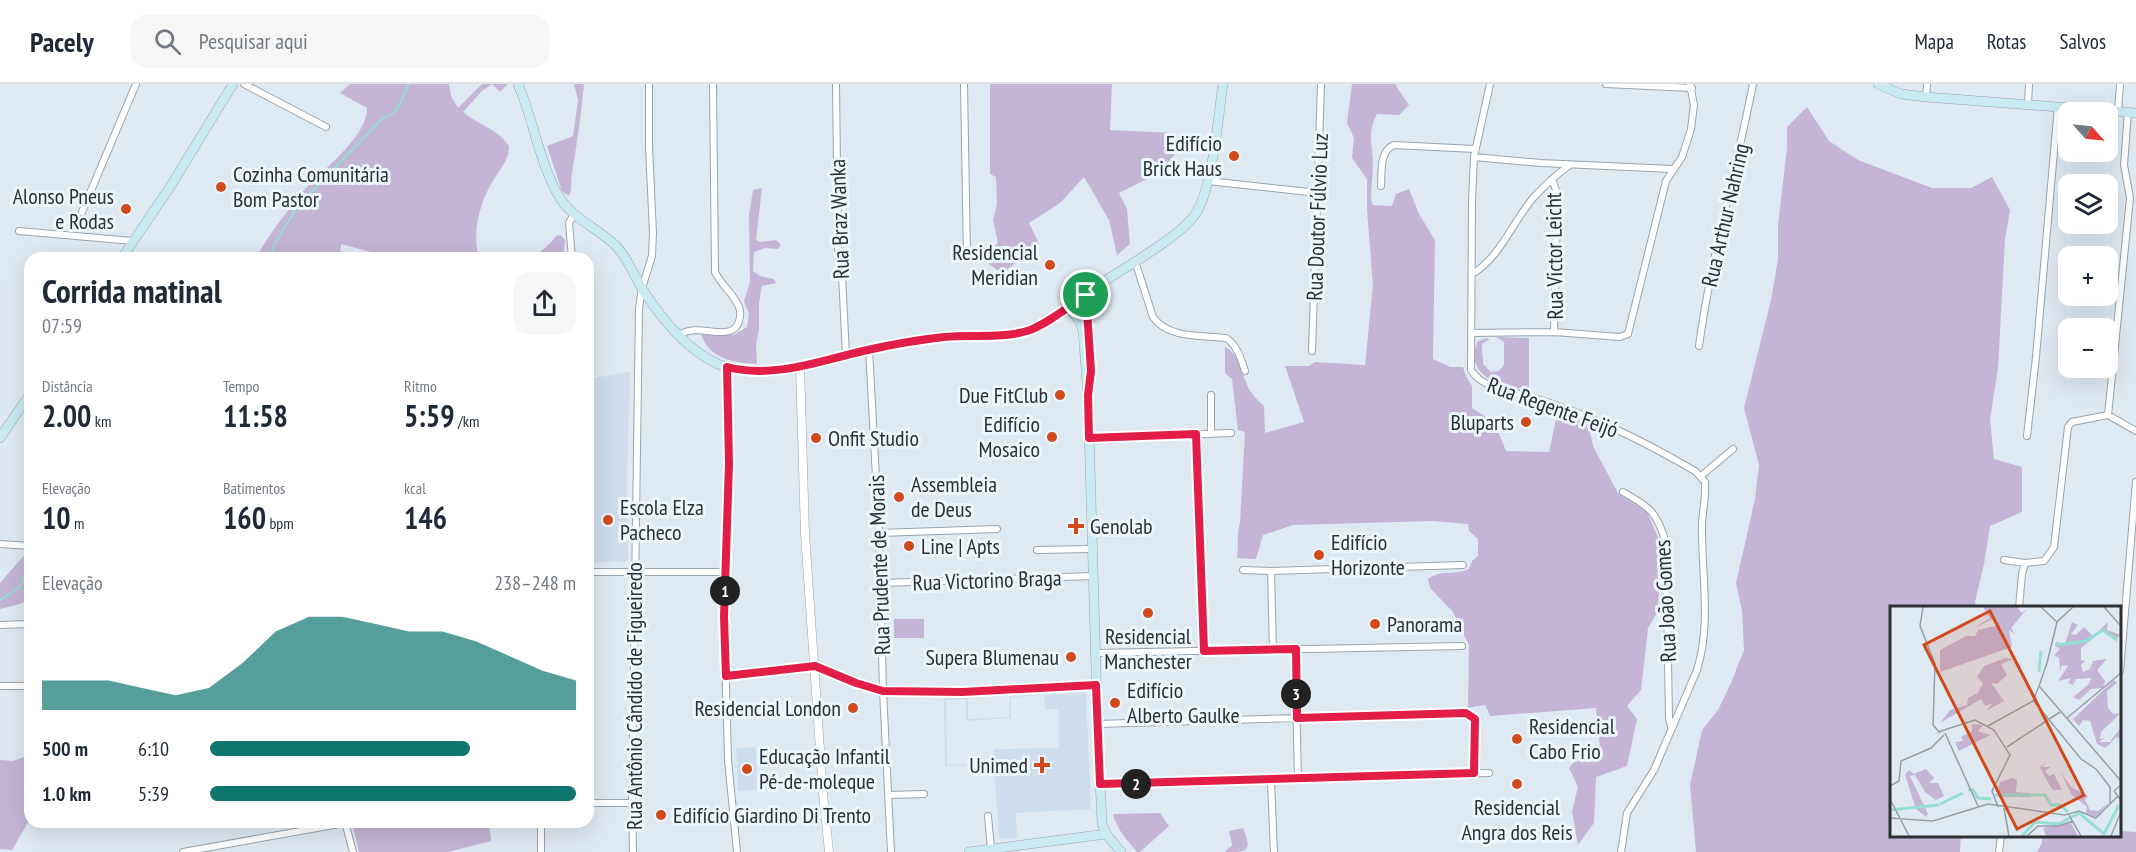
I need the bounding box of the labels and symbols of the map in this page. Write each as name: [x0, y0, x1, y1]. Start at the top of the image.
north arrow: [2058, 102, 2118, 162]
place label: Edifício Brick Haus: [1143, 129, 1222, 182]
street label: Rua Doutor Fúlvio Luz: [1300, 133, 1334, 301]
street label: Rua Arthur Nahring: [1695, 141, 1755, 289]
marker: Edifício Brick Haus: [1227, 149, 1241, 163]
street label: Rua Braz Wanka: [823, 158, 855, 280]
place label: Cozinha Comunitária Bom Pastor: [233, 160, 389, 213]
marker: Cozinha Comunitária Bom Pastor: [214, 180, 228, 194]
place label: Alonso Pneus e Rodas: [13, 182, 114, 235]
street label: Rua Victor Leicht: [1539, 192, 1569, 320]
marker: Alonso Pneus e Rodas: [119, 202, 133, 216]
place label: Residencial Meridian: [952, 238, 1039, 291]
marker: Residencial Meridian: [1043, 258, 1057, 272]
pin: [1060, 269, 1111, 320]
street label: Rua Regente Feijó: [1484, 370, 1622, 444]
place label: Due FitClub: [959, 381, 1048, 409]
marker: Due FitClub: [1053, 388, 1067, 402]
place label: Bluparts: [1451, 408, 1514, 436]
place label: Edifício Mosaico: [979, 410, 1040, 463]
marker: Bluparts: [1519, 415, 1533, 429]
place label: Onfit Studio: [828, 424, 919, 452]
marker: Edifício Mosaico: [1045, 430, 1059, 444]
marker: Onfit Studio: [809, 431, 823, 445]
place label: Assembleia de Deus: [911, 470, 997, 523]
street label: Rua Prudente de Morais: [862, 474, 896, 656]
marker: Assembleia de Deus: [892, 490, 906, 504]
place label: Escola Elza Pacheco: [620, 493, 704, 546]
place label: Genolab: [1090, 512, 1153, 540]
marker: Escola Elza Pacheco: [601, 513, 615, 527]
marker: Genolab: [1067, 517, 1085, 535]
place label: Edifício Horizonte: [1331, 528, 1405, 581]
place label: Line | Apts: [921, 532, 1000, 560]
marker: Line | Apts: [902, 539, 916, 553]
street label: Rua João Gomes: [1648, 539, 1682, 663]
marker: Edifício Horizonte: [1312, 548, 1326, 562]
street label: Rua Antônio Cândido de Figueiredo: [620, 562, 648, 830]
street label: Rua Victorino Braga: [912, 563, 1062, 597]
pin: 1: [710, 576, 740, 606]
marker: Residencial Manchester: [1141, 606, 1155, 620]
inset map: [1890, 606, 2121, 837]
place label: Panorama: [1387, 610, 1462, 638]
marker: Panorama: [1368, 617, 1382, 631]
place label: Residencial Manchester: [1104, 622, 1192, 675]
place label: Supera Blumenau: [925, 643, 1059, 671]
marker: Supera Blumenau: [1064, 650, 1078, 664]
place label: Edifício Alberto Gaulke: [1127, 676, 1239, 729]
pin: 3: [1281, 679, 1311, 709]
place label: Residencial London: [695, 694, 841, 722]
marker: Edifício Alberto Gaulke: [1108, 696, 1122, 710]
marker: Residencial London: [846, 701, 860, 715]
place label: Residencial Cabo Frio: [1529, 712, 1616, 765]
marker: Residencial Cabo Frio: [1510, 732, 1524, 746]
place label: Educação Infantil Pé-de-moleque: [759, 742, 891, 795]
place label: Unimed: [969, 751, 1028, 779]
marker: Unimed: [1033, 756, 1051, 774]
marker: Educação Infantil Pé-de-moleque: [740, 762, 754, 776]
pin: 2: [1121, 769, 1151, 799]
marker: Residencial Angra dos Reis: [1510, 777, 1524, 791]
place label: Residencial Angra dos Reis: [1461, 793, 1573, 846]
place label: Edifício Giardino Di Trento: [673, 801, 871, 829]
marker: Edifício Giardino Di Trento: [654, 808, 668, 822]

